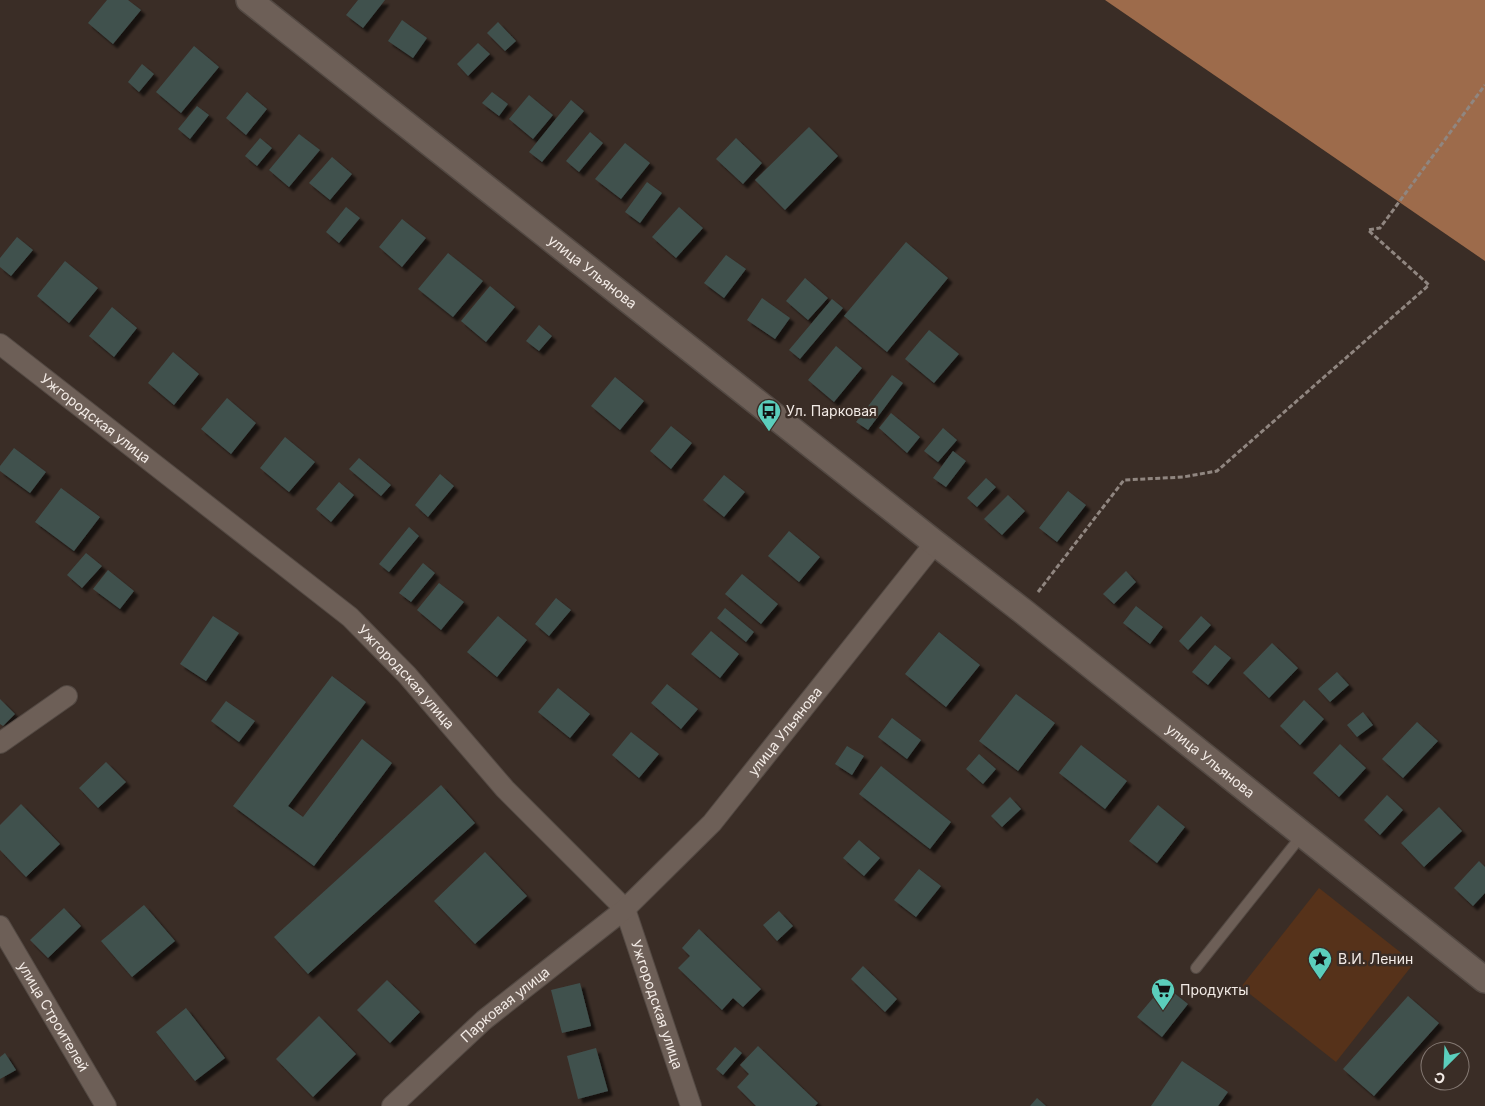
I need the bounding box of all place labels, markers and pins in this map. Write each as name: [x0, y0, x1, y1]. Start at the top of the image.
bus stop icon: Ул. Парковая: [756, 398, 782, 432]
place label: Ул. Парковая: [786, 402, 877, 419]
place icon: В.И. Ленин: [1307, 946, 1333, 980]
place label: В.И. Ленин: [1338, 950, 1413, 967]
supermarket icon: Продукты: [1150, 977, 1176, 1011]
place label: Продукты: [1180, 981, 1249, 998]

